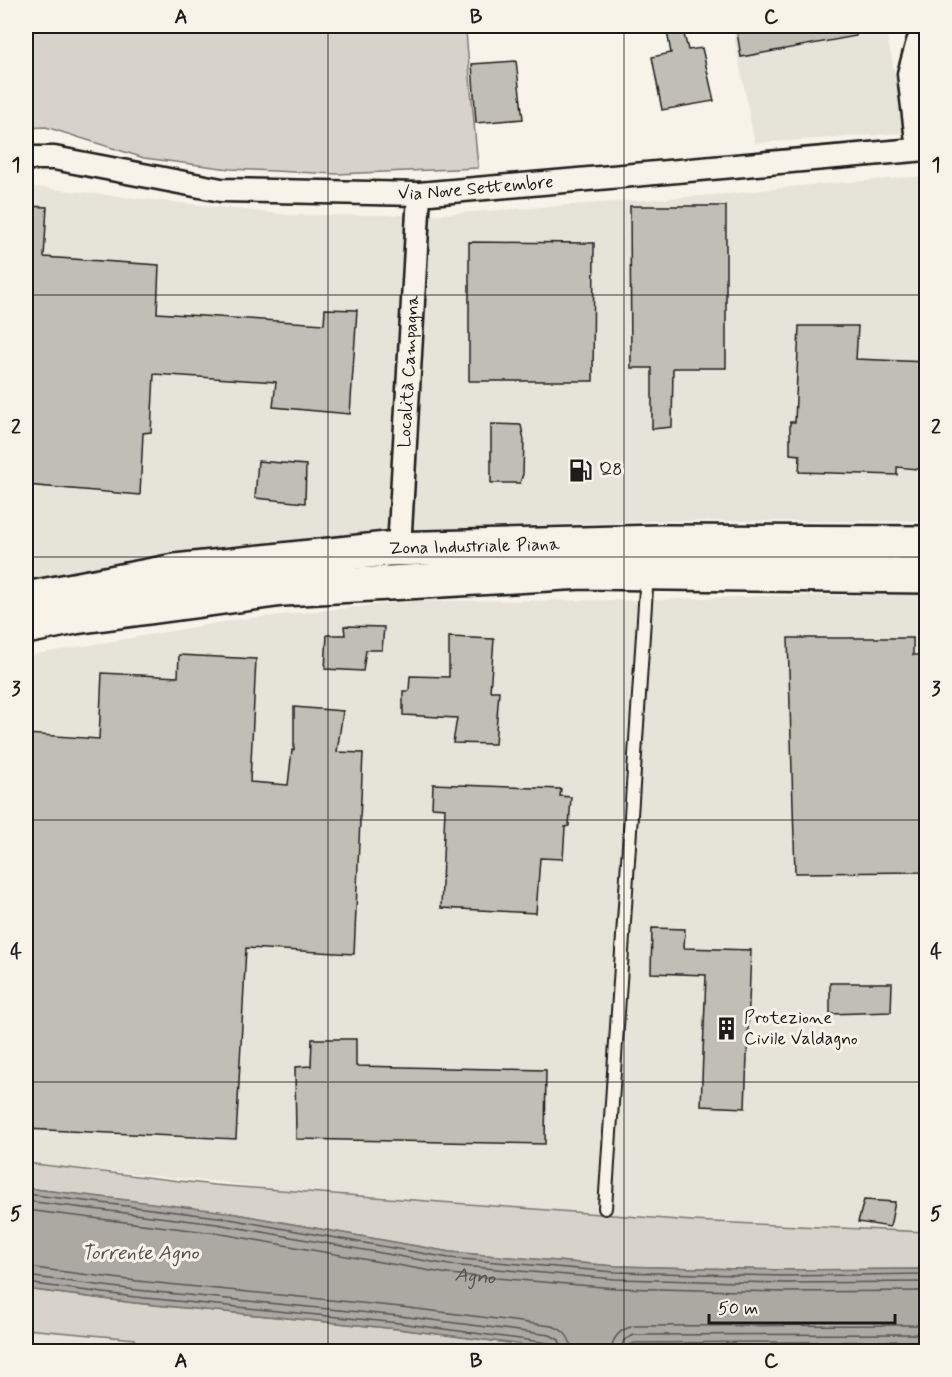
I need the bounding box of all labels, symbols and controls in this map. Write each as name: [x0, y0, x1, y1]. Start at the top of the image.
text: A: [174, 4, 188, 31]
text: B: [470, 4, 483, 31]
text: C: [764, 4, 779, 31]
text: 1: [12, 152, 20, 179]
text: 1: [932, 152, 940, 179]
street label: Via Nove Settembre: [398, 170, 555, 206]
street label: Località Campagna: [393, 294, 425, 448]
text: 2: [11, 414, 21, 441]
text: 2: [931, 414, 941, 441]
fuel station icon: Q8: [568, 457, 594, 483]
place label: Q8: [599, 458, 622, 482]
street label: Zona Industriale Piana: [389, 533, 560, 561]
text: 3: [11, 676, 21, 703]
text: 3: [931, 676, 941, 703]
text: 4: [10, 939, 22, 966]
text: 4: [930, 939, 942, 966]
place label: Protezione Civile Valdagno: [744, 1006, 858, 1051]
building icon: Protezione Civile Valdagno: [713, 1015, 739, 1041]
text: 5: [10, 1201, 22, 1228]
text: 5: [930, 1201, 942, 1228]
water label: Torrente Agno: [81, 1240, 200, 1267]
water label: Agno: [454, 1261, 497, 1291]
scale bar: [709, 1287, 895, 1325]
text: 50 m: [718, 1297, 758, 1321]
text: A: [174, 1348, 188, 1375]
text: B: [470, 1348, 483, 1375]
text: C: [764, 1348, 779, 1375]

